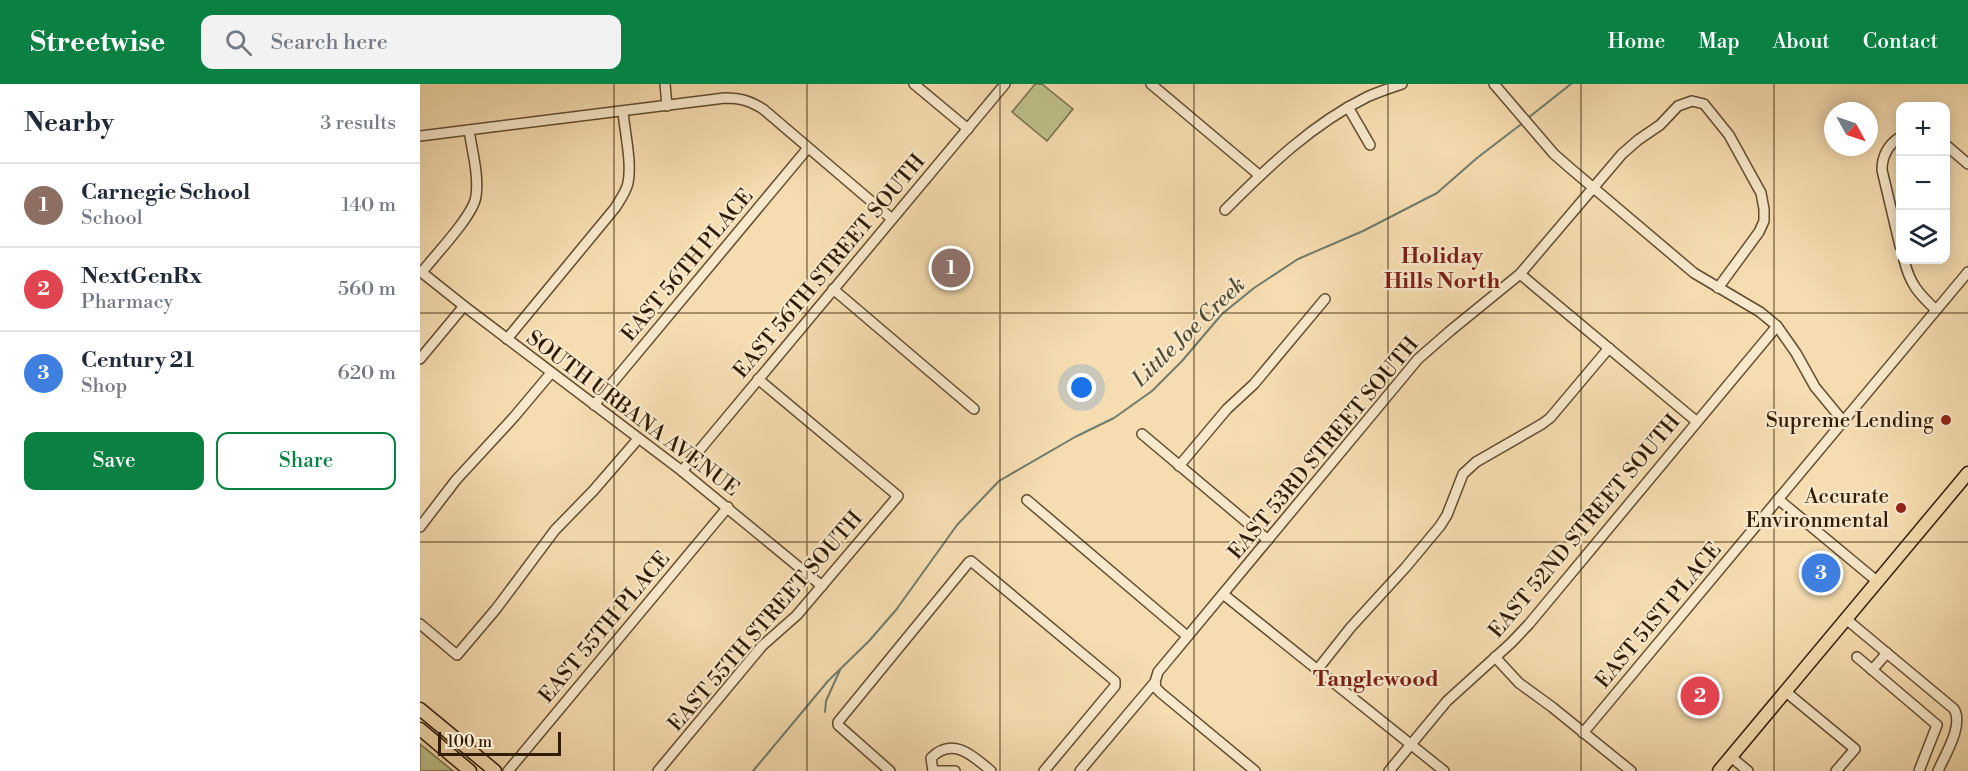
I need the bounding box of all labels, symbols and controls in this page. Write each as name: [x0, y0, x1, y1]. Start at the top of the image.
search box: [201, 15, 621, 69]
text: Streetwise: [30, 25, 165, 60]
icon: search: [222, 26, 255, 59]
text: Search here: [270, 29, 388, 56]
text: Home: [1608, 29, 1665, 55]
text: Map: [1698, 29, 1740, 55]
text: About: [1773, 29, 1830, 55]
text: Contact: [1863, 29, 1938, 55]
north arrow: [1824, 102, 1878, 156]
map controls: [1896, 102, 1950, 264]
button: +: [1896, 102, 1950, 156]
text: Nearby: [24, 107, 114, 139]
text: 3 results: [320, 111, 396, 136]
street label: EAST 56TH STREET SOUTH: [728, 149, 931, 384]
button: −: [1896, 156, 1950, 210]
text: Carnegie School: [81, 179, 250, 206]
street label: EAST 56TH PLACE: [616, 184, 759, 347]
text: 1: [39, 193, 48, 218]
text: 140 m: [341, 193, 396, 218]
text: School: [81, 206, 143, 231]
button: layers: [1896, 210, 1950, 264]
district label: Holiday Hills North: [1384, 243, 1500, 295]
pin: 1: [932, 246, 970, 291]
text: NextGenRx: [81, 263, 202, 290]
water label: Little Joe Creek: [1126, 271, 1251, 393]
text: 2: [37, 277, 50, 302]
text: 560 m: [338, 277, 396, 302]
text: Pharmacy: [81, 290, 173, 315]
street label: SOUTH URBANA AVENUE: [521, 325, 744, 502]
street label: EAST 53RD STREET SOUTH: [1223, 332, 1425, 565]
text: Century 21: [81, 347, 194, 374]
text: 3: [37, 361, 50, 386]
text: 620 m: [338, 361, 396, 386]
your location: [1067, 373, 1096, 402]
text: Shop: [81, 374, 127, 399]
place label: Supreme Lending: [1766, 408, 1934, 434]
street label: EAST 52ND STREET SOUTH: [1483, 409, 1686, 644]
marker: Supreme Lending: [1939, 413, 1953, 427]
button: Save: [24, 432, 204, 490]
button: Share: [216, 432, 396, 490]
place label: Accurate Environmental: [1745, 484, 1889, 534]
marker: Accurate Environmental: [1894, 501, 1908, 515]
street label: EAST 55TH STREET SOUTH: [663, 506, 869, 737]
street label: EAST 51ST PLACE: [1590, 537, 1727, 694]
street label: EAST 55TH PLACE: [534, 546, 676, 709]
pin: 3: [1802, 550, 1840, 596]
district label: Tanglewood: [1313, 666, 1439, 693]
pin: 2: [1680, 674, 1720, 718]
scale bar: [438, 729, 561, 756]
text: 100 m: [447, 732, 492, 752]

